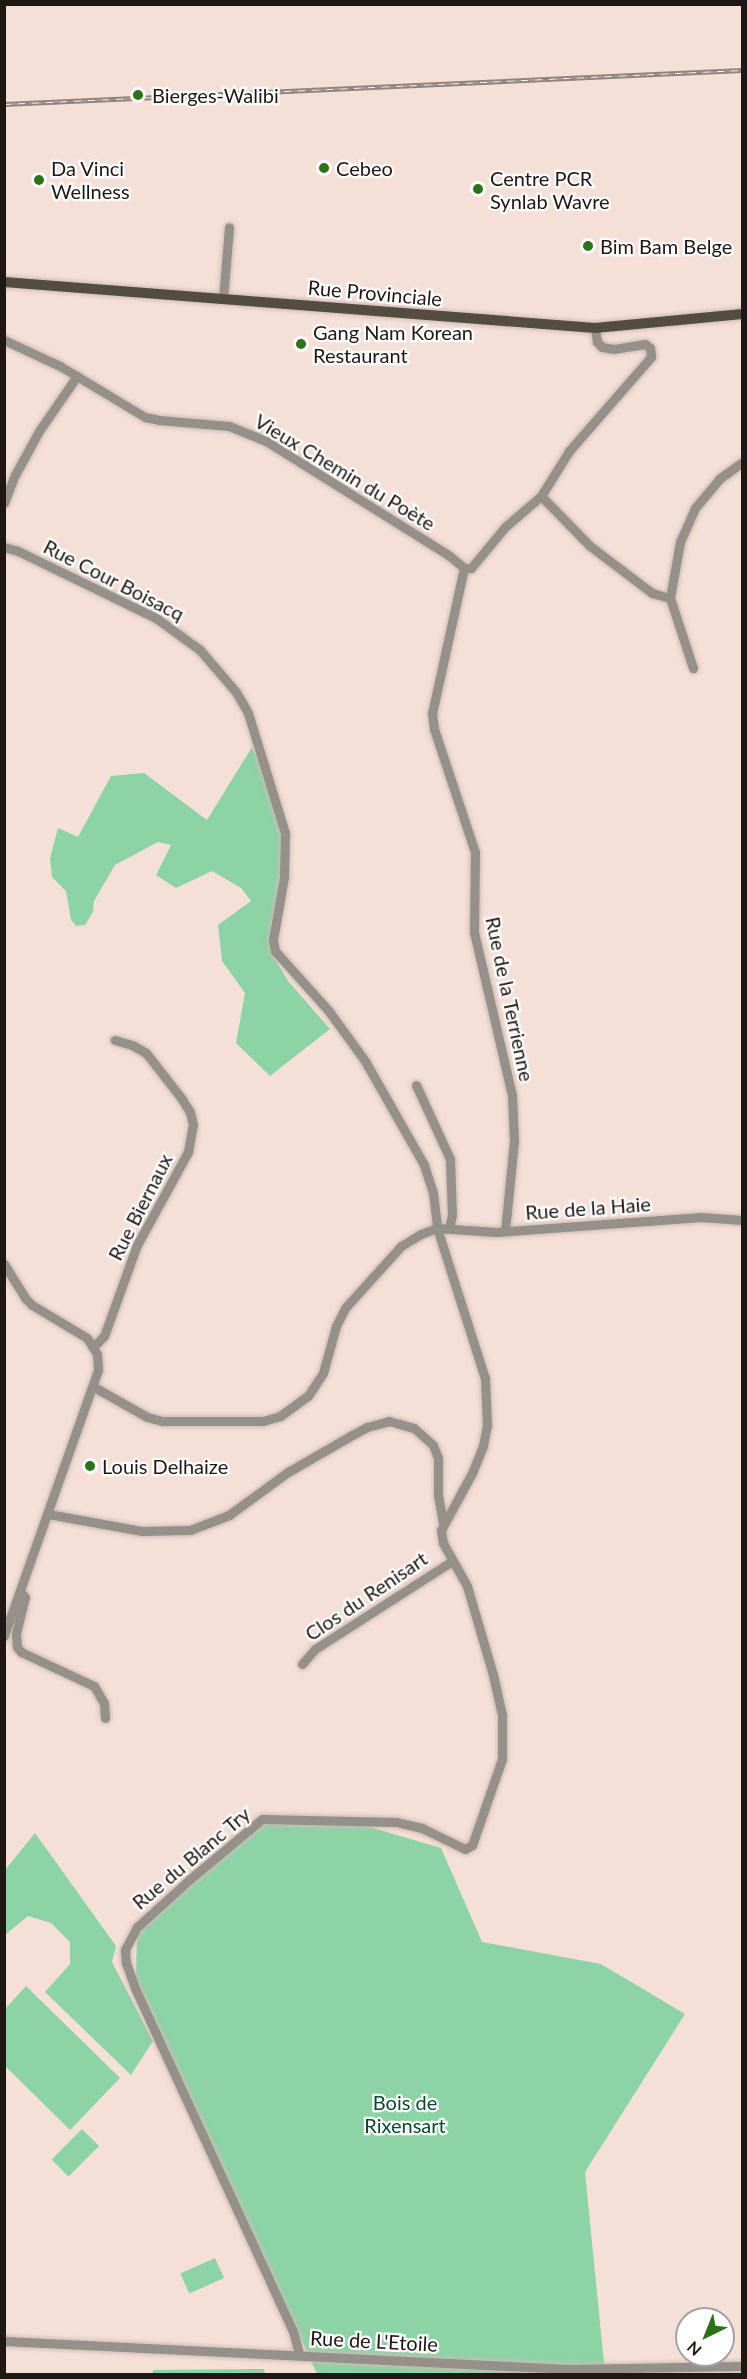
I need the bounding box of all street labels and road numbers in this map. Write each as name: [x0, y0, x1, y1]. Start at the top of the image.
street label: Rue Provinciale: [307, 275, 443, 311]
street label: Vieux Chemin du Poète: [250, 409, 440, 535]
street label: Rue Cour Boisacq: [39, 534, 189, 626]
street label: Rue de la Terrienne: [481, 914, 539, 1084]
street label: Rue Biernaux: [103, 1150, 177, 1264]
street label: Rue de la Haie: [524, 1192, 652, 1224]
street label: Clos du Renisart: [300, 1546, 432, 1646]
street label: Rue du Blanc Try: [127, 1802, 255, 1914]
street label: Rue de L'Etoile: [310, 2326, 438, 2356]

